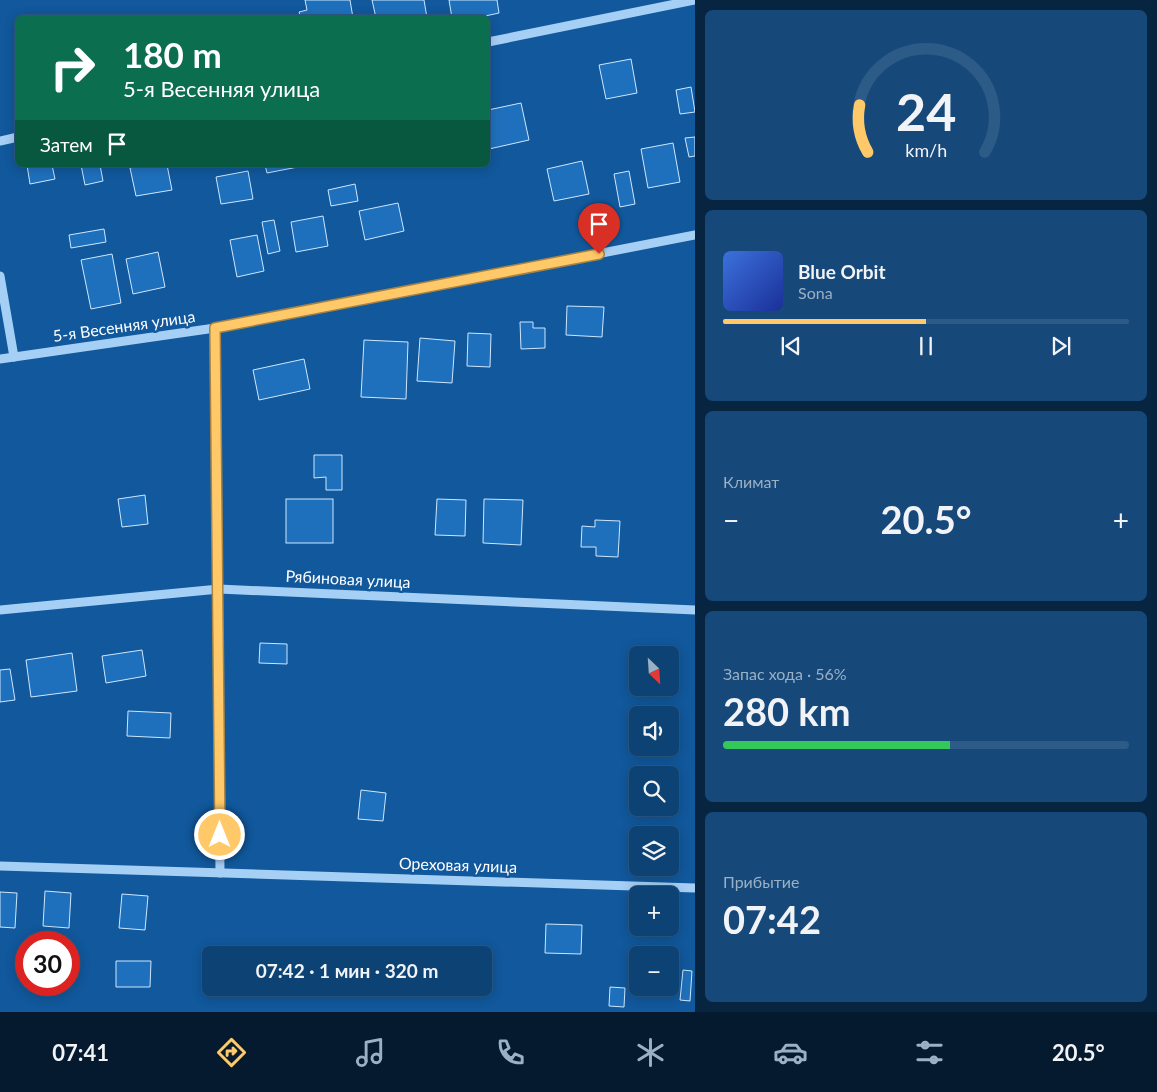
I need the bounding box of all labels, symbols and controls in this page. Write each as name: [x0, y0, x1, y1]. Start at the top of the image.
text: 180 m: [123, 33, 222, 75]
icon: right: [40, 35, 105, 100]
text: 5-я Весенняя улица: [123, 75, 320, 102]
text: 24: [896, 80, 956, 142]
icon: arrive: [103, 130, 131, 158]
text: Затем: [40, 133, 93, 156]
text: km/h: [905, 139, 947, 161]
pin: [578, 203, 620, 254]
icon: arrive: [585, 210, 613, 238]
text: Blue Orbit: [798, 260, 886, 283]
text: Sona: [798, 283, 833, 302]
street label: 5-я Весенняя улица: [52, 306, 196, 345]
icon: previous: [777, 332, 805, 360]
icon: pause: [912, 332, 940, 360]
icon: next: [1047, 332, 1075, 360]
text: Климат: [723, 472, 779, 491]
text: 20.5°: [881, 496, 971, 542]
text: −: [723, 503, 739, 537]
text: +: [1113, 503, 1129, 537]
street label: Рябиновая улица: [285, 566, 411, 591]
north arrow: [629, 646, 679, 696]
map controls: [629, 646, 679, 996]
text: Запас хода · 56%: [723, 664, 847, 683]
text: 280 km: [723, 688, 851, 734]
button: sound: [629, 706, 679, 756]
button: search: [629, 766, 679, 816]
position arrow: [193, 808, 245, 860]
button: layers: [629, 826, 679, 876]
street label: Ореховая улица: [399, 853, 517, 876]
text: Прибытие: [723, 872, 799, 891]
button: +: [629, 886, 679, 936]
text: 07:42: [723, 896, 821, 942]
speed limit sign: 30: [15, 931, 80, 996]
button: −: [629, 946, 679, 996]
text: 07:42 · 1 мин · 320 m: [256, 959, 438, 982]
icon: directions: [214, 1035, 249, 1070]
icon: music: [353, 1035, 388, 1070]
icon: phone: [493, 1035, 528, 1070]
icon: climate: [633, 1035, 668, 1070]
icon: car: [773, 1035, 808, 1070]
icon: filters: [912, 1035, 947, 1070]
text: 07:41: [52, 1039, 109, 1066]
text: 20.5°: [1052, 1039, 1105, 1066]

